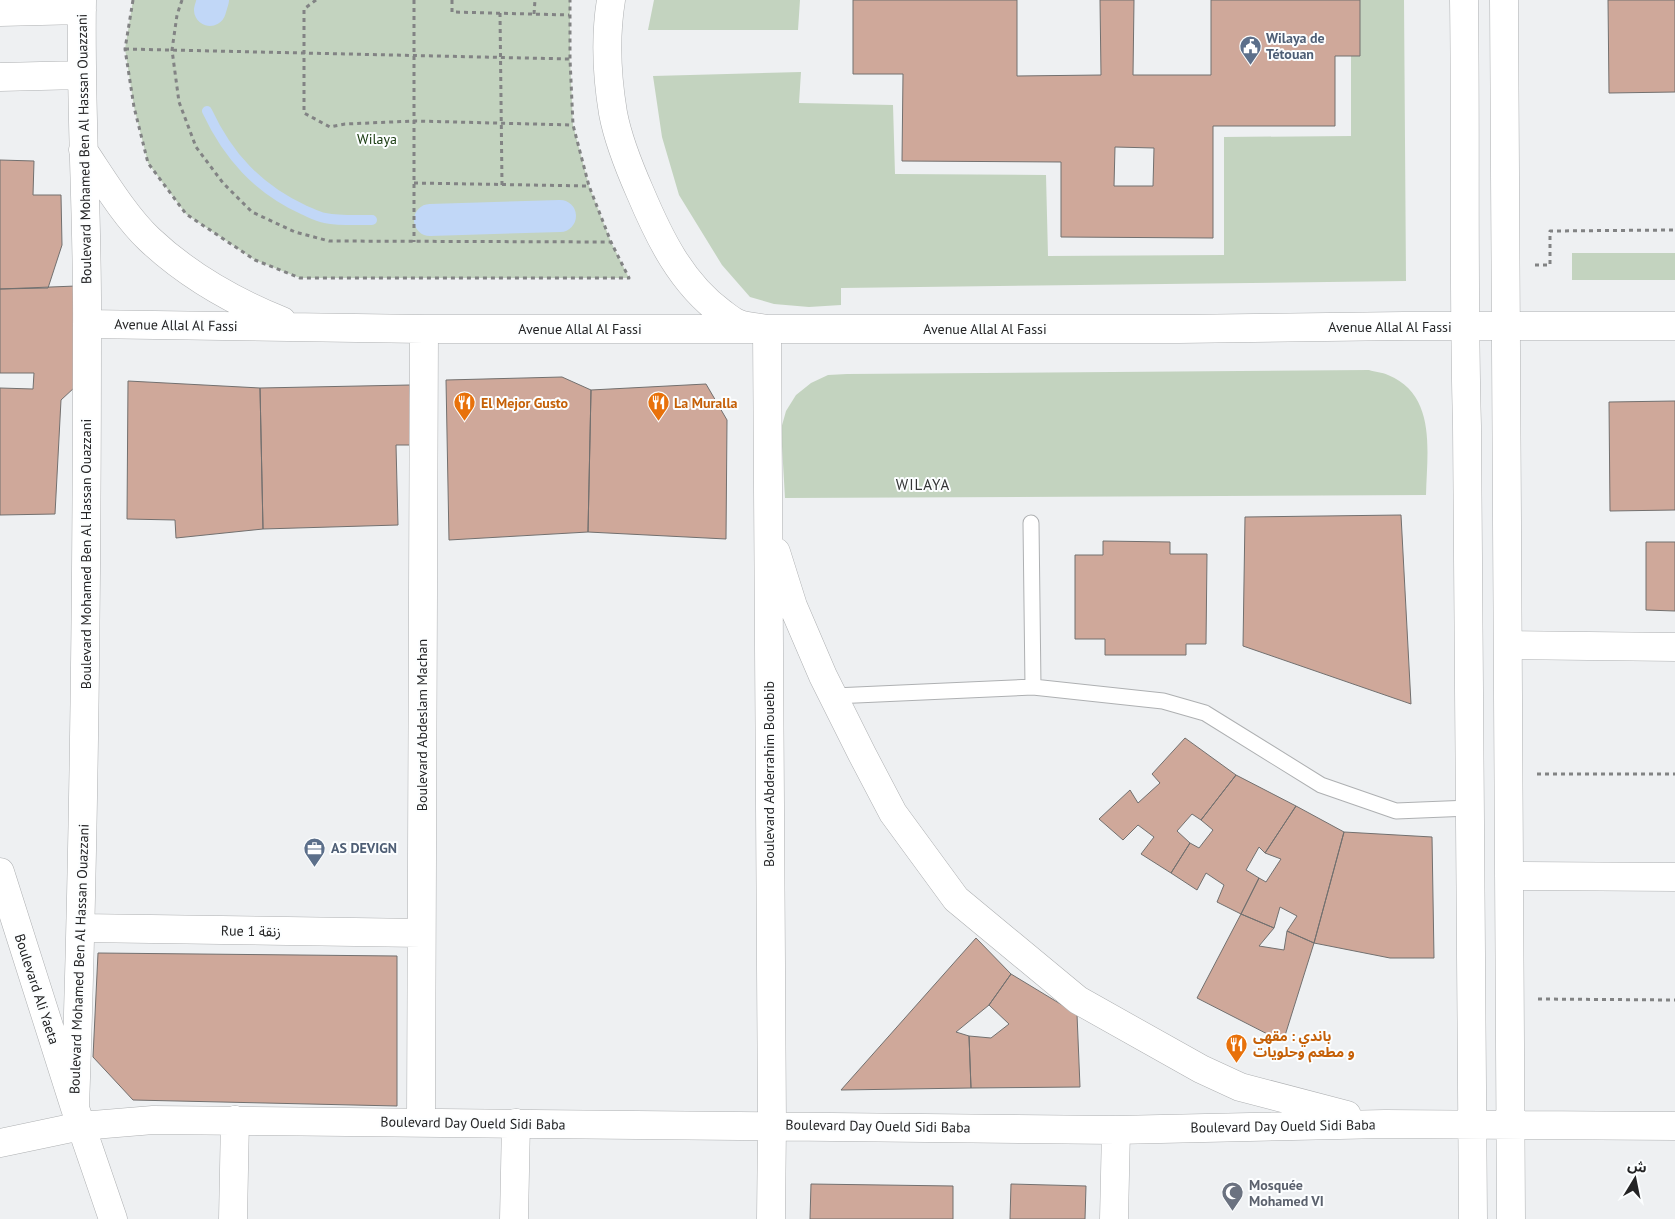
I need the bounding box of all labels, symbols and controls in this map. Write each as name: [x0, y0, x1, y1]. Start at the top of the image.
street label: Boulevard Mohamed Ben Al Hassan Ouazzani: [73, 14, 95, 284]
place label: Wilaya de Tétouan: [1266, 29, 1325, 63]
public building icon: Wilaya de Tétouan: [1238, 34, 1262, 65]
park label: Wilaya: [357, 130, 397, 148]
street label: Avenue Allal Al Fassi: [114, 315, 238, 335]
street label: Avenue Allal Al Fassi: [1328, 318, 1452, 336]
street label: Avenue Allal Al Fassi: [518, 320, 642, 338]
street label: Avenue Allal Al Fassi: [923, 320, 1047, 338]
restaurant icon: El Mejor Gusto: [453, 391, 477, 422]
restaurant icon: La Muralla: [646, 391, 670, 422]
place label: El Mejor Gusto: [481, 394, 569, 412]
place label: La Muralla: [674, 394, 738, 412]
street label: Boulevard Mohamed Ben Al Hassan Ouazzani: [77, 419, 95, 689]
district label: WILAYA: [896, 475, 950, 494]
street label: Boulevard Abdeslam Machan: [413, 639, 431, 811]
street label: Boulevard Abderrahim Bouebib: [760, 681, 778, 867]
street label: Boulevard Mohamed Ben Al Hassan Ouazzani: [65, 824, 93, 1094]
office icon: AS DEVIGN: [303, 836, 327, 867]
place label: AS DEVIGN: [331, 839, 397, 857]
street label: Rue 1 زنقة: [221, 921, 281, 941]
street label: Boulevard Ali Yaeta: [11, 931, 63, 1047]
place label: باندي : مقهى و مطعم وحلويات: [1253, 1027, 1355, 1063]
restaurant icon: باندي : مقهى و مطعم وحلويات: [1225, 1032, 1249, 1063]
street label: Boulevard Day Oueld Sidi Baba: [380, 1112, 566, 1134]
street label: Boulevard Day Oueld Sidi Baba: [785, 1115, 971, 1137]
street label: Boulevard Day Oueld Sidi Baba: [1190, 1115, 1376, 1137]
north arrow: [1610, 1154, 1660, 1204]
text: ش: [1626, 1156, 1648, 1177]
place label: Mosquée Mohamed VI: [1249, 1176, 1324, 1210]
mosque icon: Mosquée Mohamed VI: [1221, 1181, 1245, 1212]

